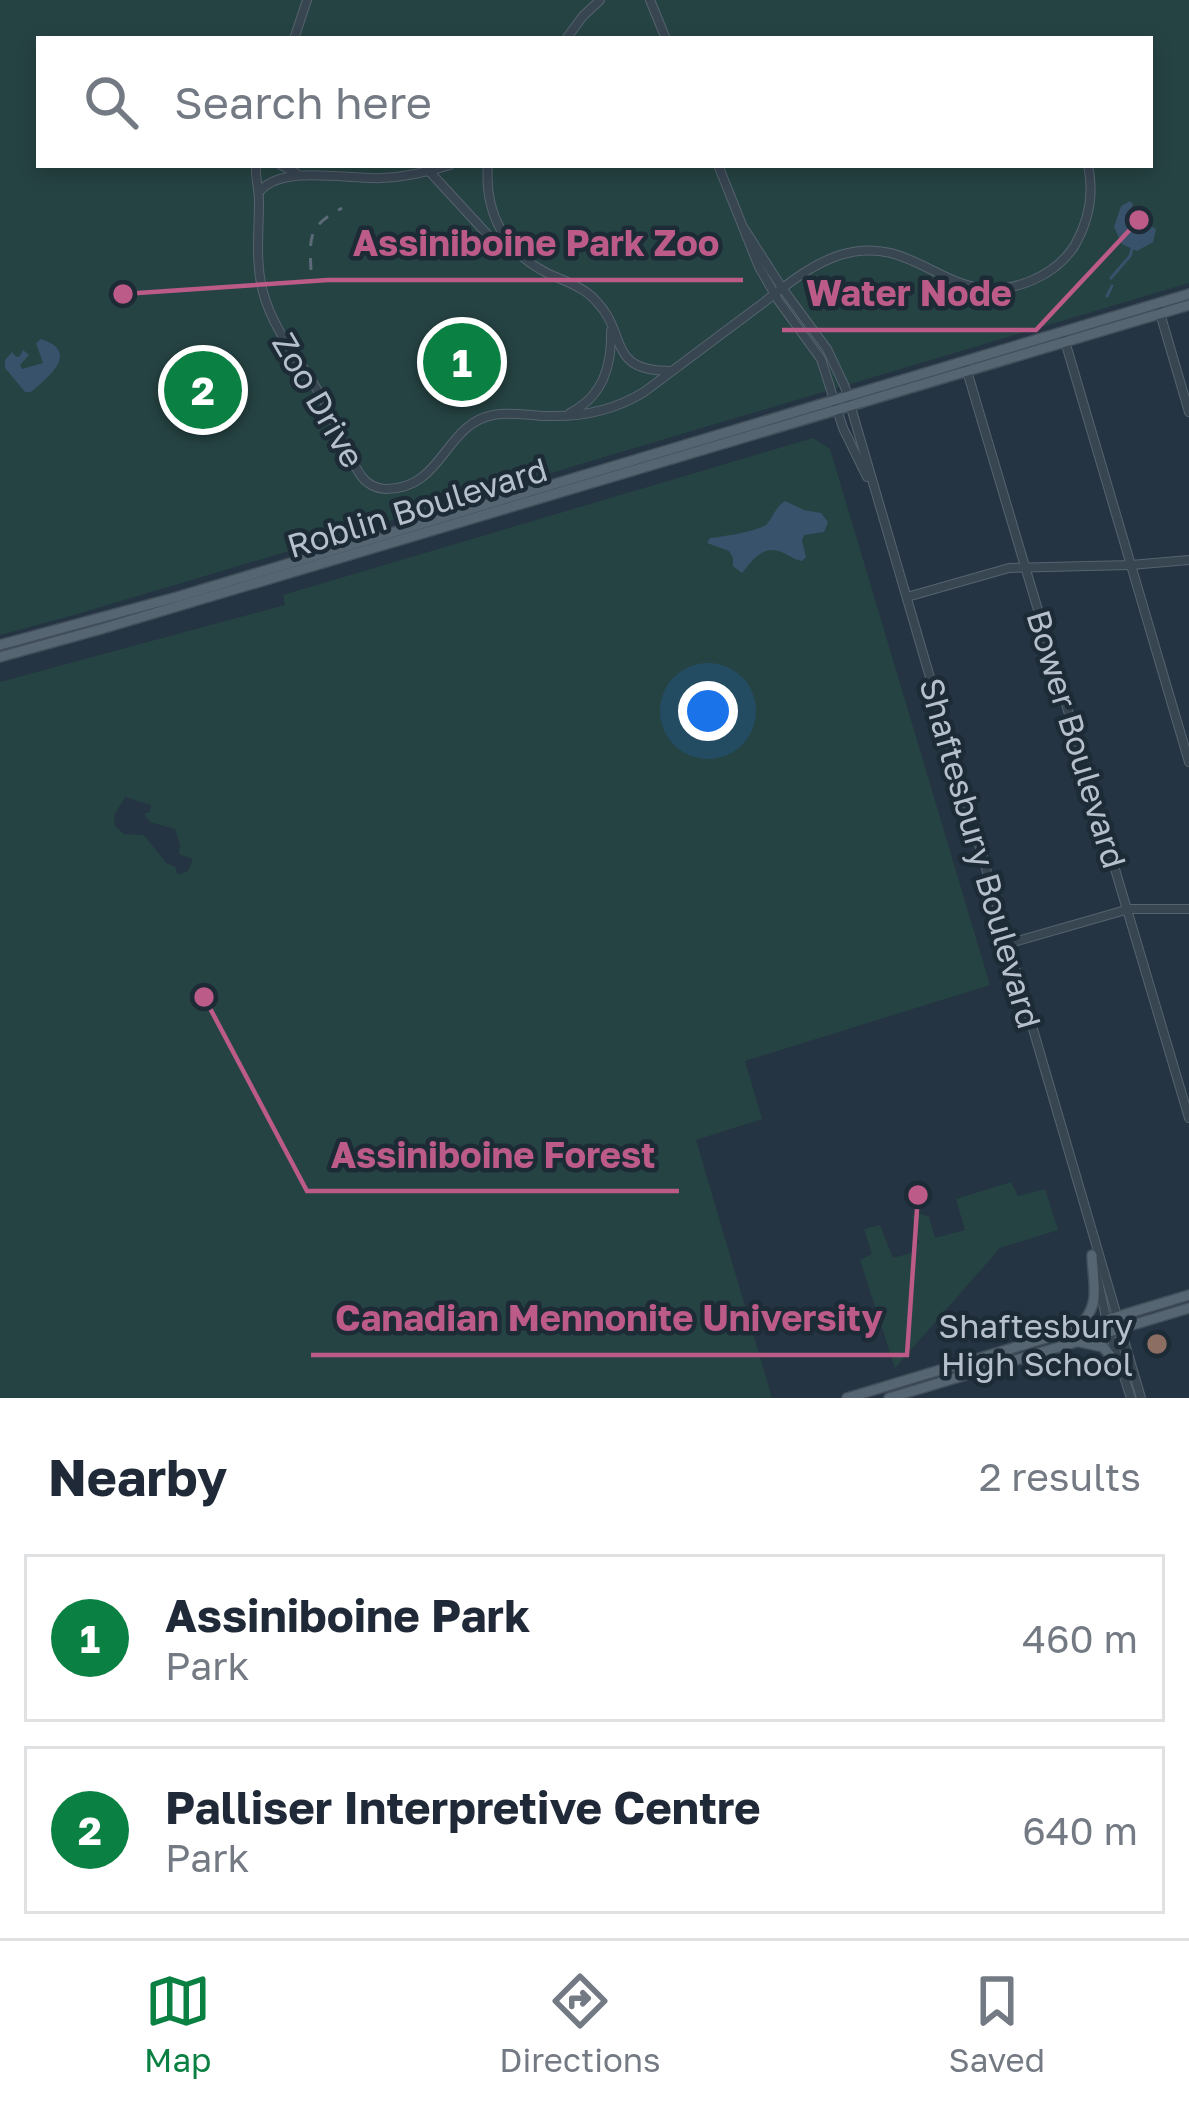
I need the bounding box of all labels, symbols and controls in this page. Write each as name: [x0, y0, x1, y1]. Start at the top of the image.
search box: [36, 36, 1153, 168]
icon: search: [78, 69, 144, 135]
text: Search here: [174, 75, 432, 129]
callout: Assiniboine Park Zoo: [328, 208, 743, 280]
text: Assiniboine Park Zoo: [353, 221, 719, 264]
callout: Water Node: [782, 258, 1036, 330]
text: Water Node: [806, 271, 1012, 314]
pin: 1: [423, 317, 501, 407]
street label: Zoo Drive: [265, 326, 373, 474]
pin: 2: [164, 345, 242, 435]
street label: Roblin Boulevard: [282, 449, 552, 565]
street label: Bower Boulevard: [1019, 605, 1135, 873]
street label: Shaftesbury Boulevard: [912, 673, 1050, 1033]
your location: [678, 681, 738, 741]
callout: Assiniboine Forest: [307, 1119, 679, 1191]
text: Assiniboine Forest: [331, 1133, 655, 1176]
callout: Canadian Mennonite University: [311, 1283, 907, 1355]
text: Canadian Mennonite University: [335, 1296, 883, 1339]
place label: Shaftesbury High School: [938, 1306, 1133, 1383]
marker: Shaftesbury High School: [1144, 1331, 1170, 1357]
text: Nearby: [48, 1446, 227, 1507]
text: 2 results: [979, 1453, 1141, 1500]
text: Assiniboine Park: [165, 1588, 530, 1642]
text: 1: [80, 1615, 100, 1662]
text: 460 m: [1022, 1615, 1138, 1662]
text: Park: [165, 1642, 249, 1689]
text: Palliser Interpretive Centre: [165, 1780, 760, 1834]
text: 2: [78, 1807, 102, 1854]
text: 640 m: [1022, 1807, 1138, 1854]
text: Park: [165, 1834, 249, 1881]
tab: Map: [144, 1968, 211, 2079]
tab: Directions: [499, 1968, 661, 2079]
tab: Saved: [949, 1968, 1045, 2079]

